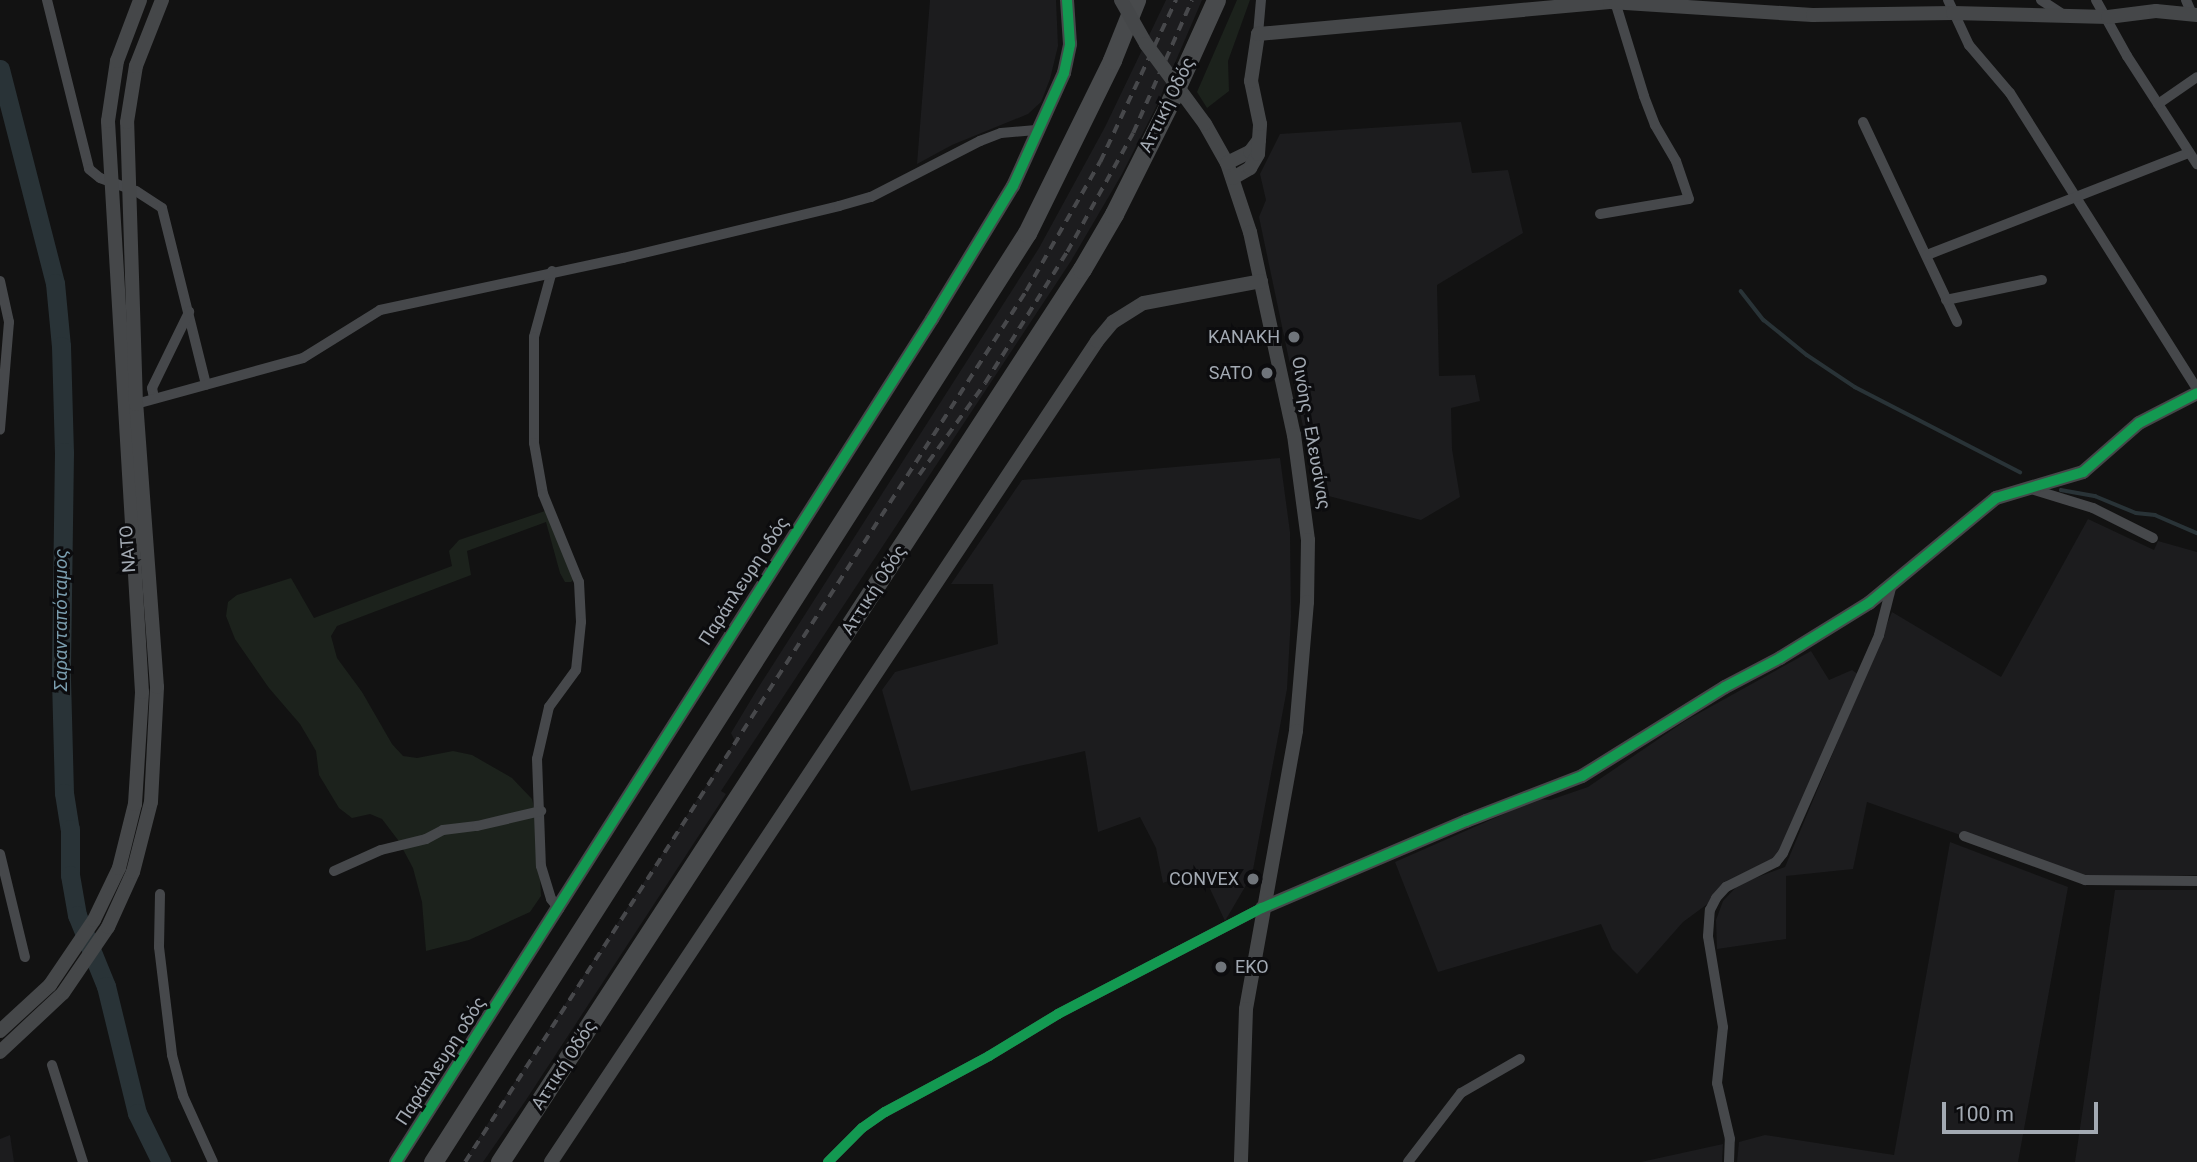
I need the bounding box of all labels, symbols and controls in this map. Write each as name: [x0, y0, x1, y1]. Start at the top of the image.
street label: Αττική Οδός: [1135, 54, 1199, 156]
place label: ΚΑΝΑΚΗ: [1208, 326, 1280, 348]
marker: ΚΑΝΑΚΗ: [1286, 329, 1302, 345]
street label: Οινόης - Ελευσίνας: [1287, 355, 1335, 511]
place label: SATO: [1209, 362, 1253, 384]
marker: SATO: [1259, 365, 1275, 381]
street label: Παράπλευρη οδός: [694, 513, 794, 649]
street label: ΝΑΤΟ: [116, 524, 140, 574]
street label: Αττική Οδός: [837, 541, 911, 639]
water label: Σαρανταπόταμος: [50, 549, 72, 691]
place label: CONVEX: [1169, 868, 1239, 890]
marker: CONVEX: [1245, 871, 1261, 887]
place label: EKO: [1235, 956, 1269, 978]
marker: EKO: [1213, 959, 1229, 975]
street label: Παράπλευρη οδός: [391, 993, 491, 1129]
street label: Αττική Οδός: [527, 1016, 601, 1114]
scale bar: [1945, 1088, 2101, 1132]
text: 100 m: [1955, 1102, 2014, 1126]

